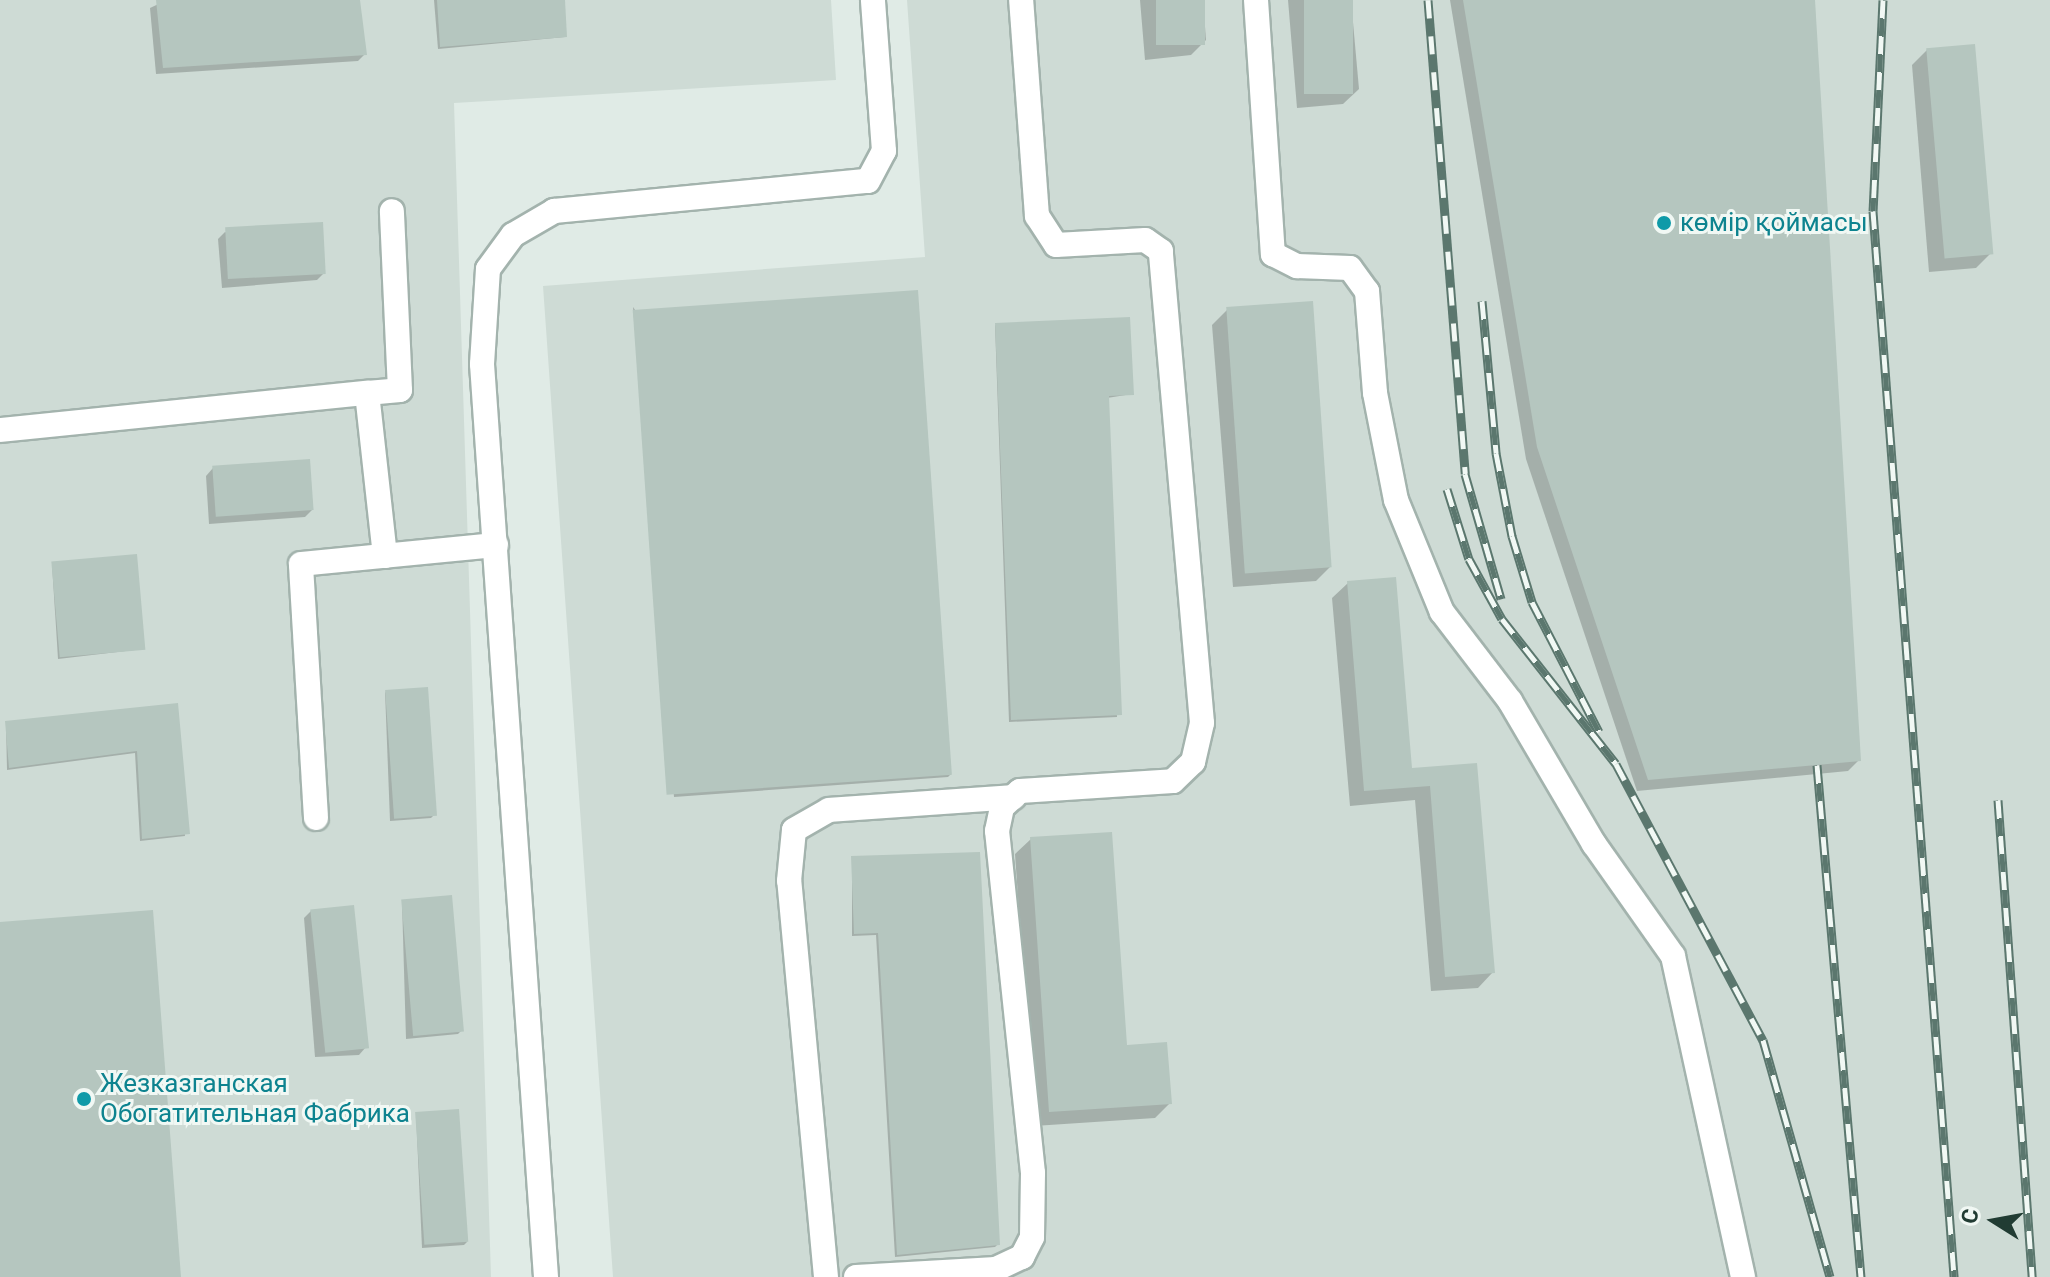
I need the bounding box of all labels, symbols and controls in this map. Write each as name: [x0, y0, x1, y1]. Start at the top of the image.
place label: көмір қоймасы: [1680, 207, 1868, 239]
marker: көмір қоймасы: [1655, 214, 1673, 232]
place label: Жезказганская Обогатительная Фабрика: [100, 1068, 410, 1130]
marker: Жезказганская Обогатительная Фабрика: [75, 1090, 93, 1108]
north arrow: [1954, 1181, 2034, 1261]
text: С: [1956, 1207, 1984, 1226]

